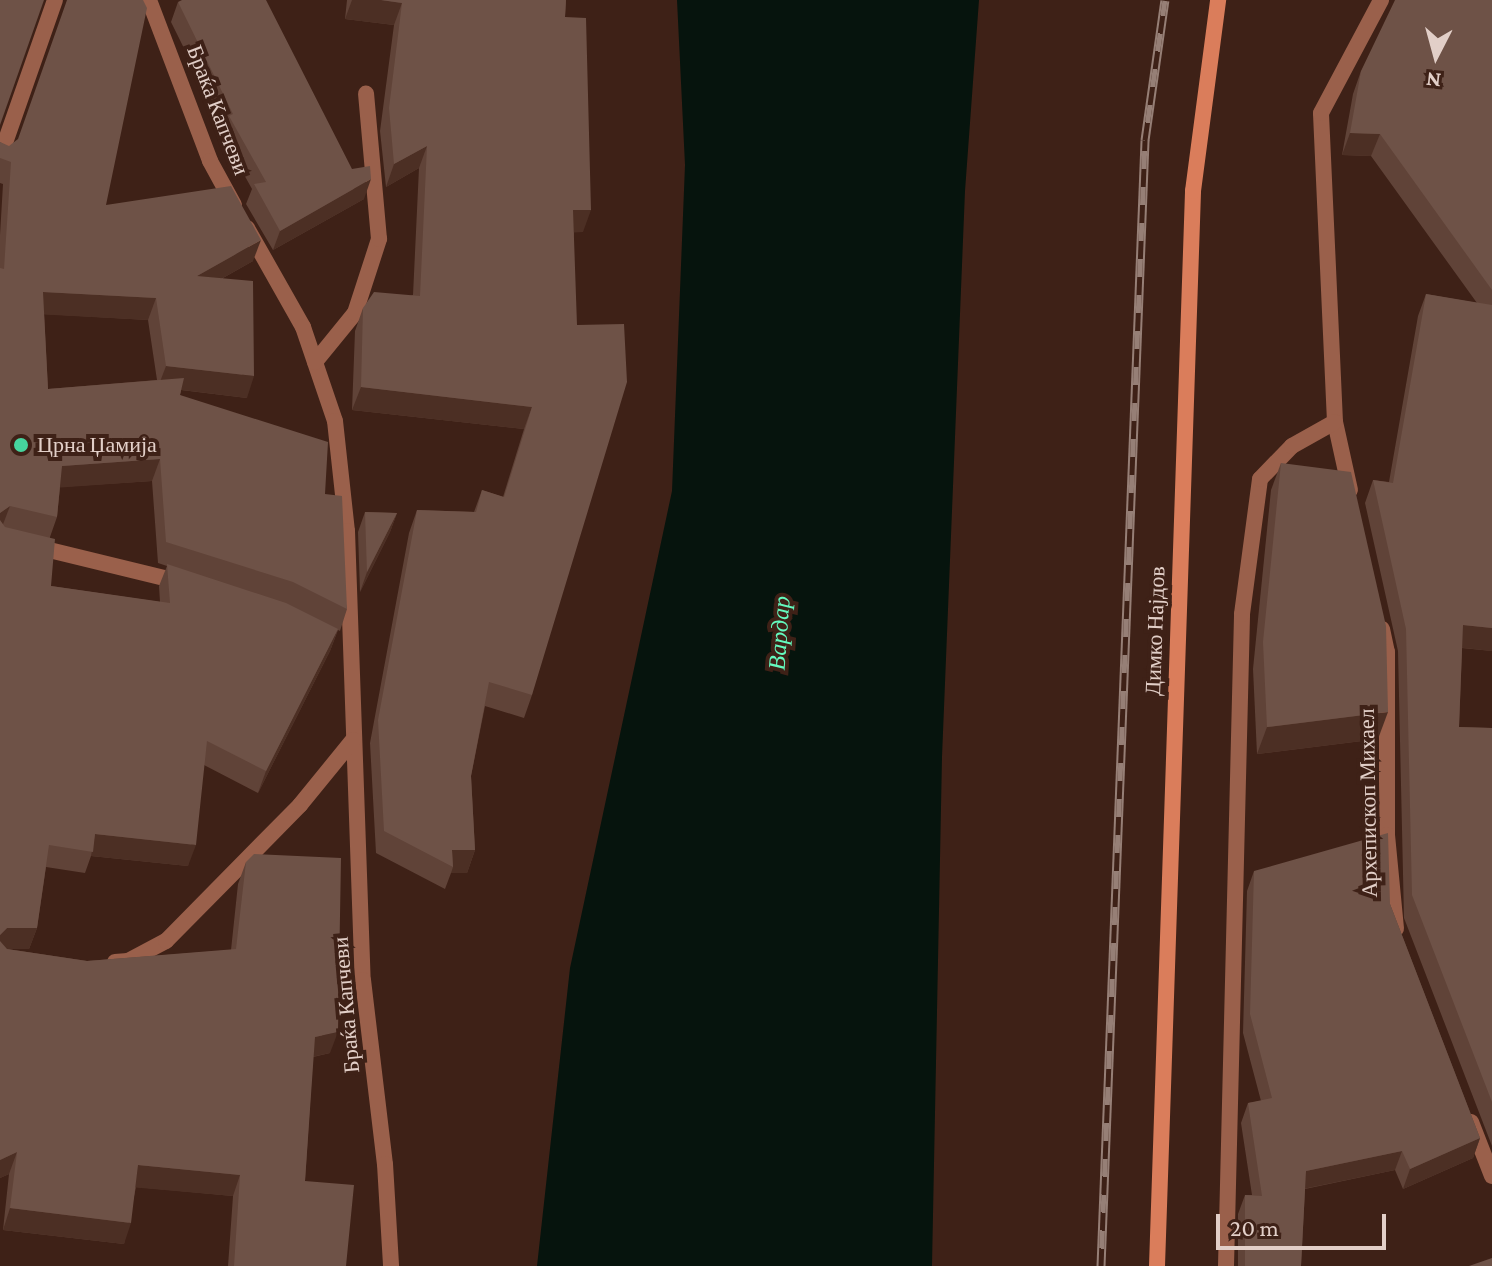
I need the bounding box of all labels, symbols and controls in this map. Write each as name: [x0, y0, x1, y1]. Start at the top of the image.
north arrow: [1396, 16, 1476, 96]
street label: Браќа Капчеви: [181, 42, 255, 178]
text: N: [1425, 67, 1442, 94]
place label: Црна Џамија: [37, 432, 157, 458]
marker: Црна Џамија: [12, 436, 30, 454]
street label: Димко Најдов: [1140, 566, 1170, 696]
water label: Вардар: [762, 595, 796, 671]
street label: Архепископ Михаел: [1353, 708, 1383, 898]
street label: Браќа Капчеви: [327, 936, 365, 1074]
scale bar: [1220, 1198, 1390, 1248]
text: 20 m: [1230, 1214, 1279, 1241]

